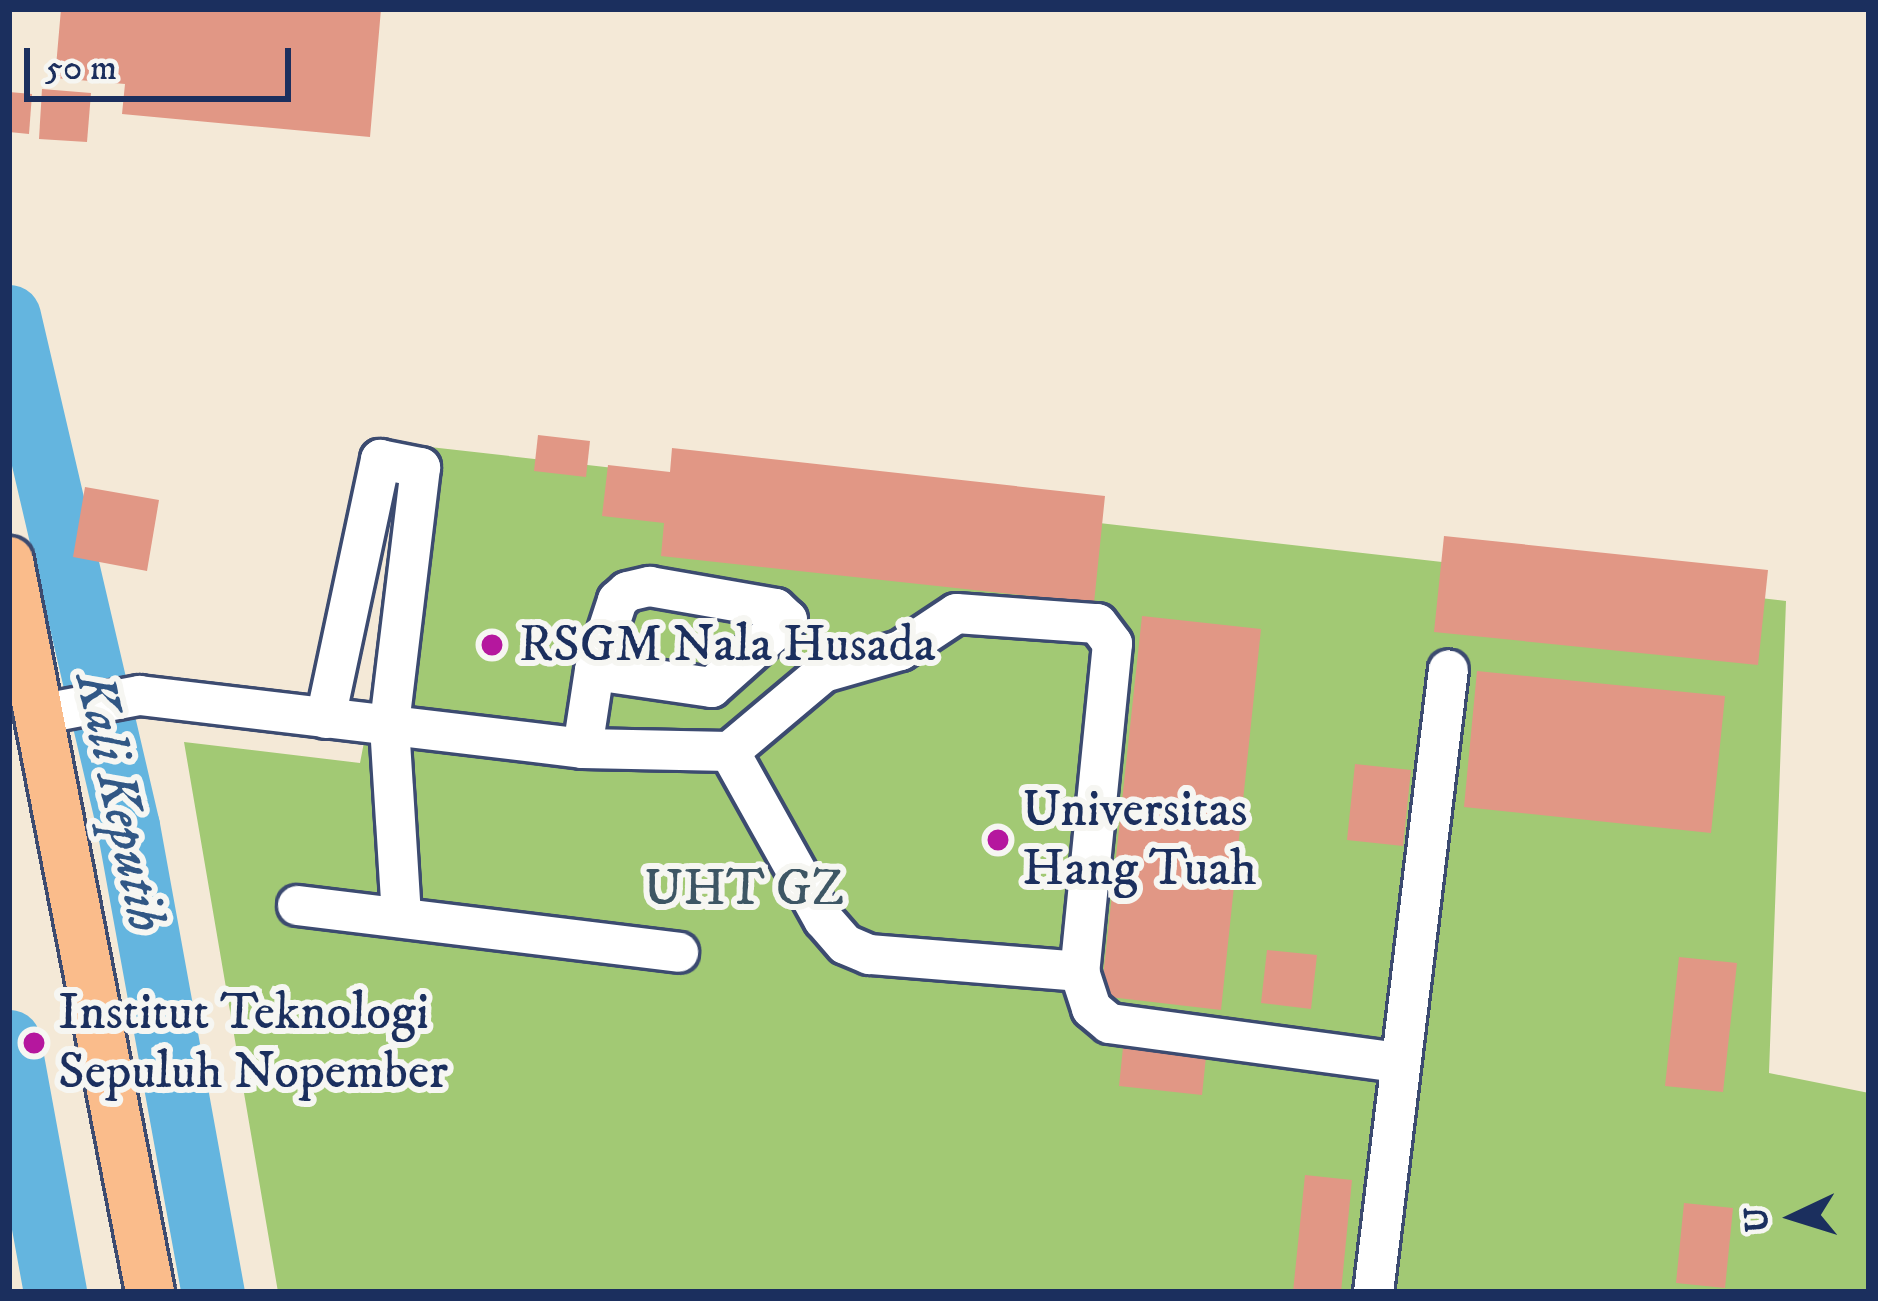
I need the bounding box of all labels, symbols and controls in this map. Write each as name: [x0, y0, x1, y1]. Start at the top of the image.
scale bar: [30, 24, 297, 98]
text: 50 m: [45, 46, 117, 91]
place label: RSGM Nala Husada: [519, 614, 936, 676]
marker: RSGM Nala Husada: [476, 629, 508, 661]
water label: Kali Keputih: [60, 666, 178, 938]
place label: Universitas Hang Tuah: [1022, 780, 1257, 900]
marker: Universitas Hang Tuah: [985, 827, 1011, 853]
park label: UHT GZ: [644, 858, 844, 920]
place label: Institut Teknologi Sepuluh Nopember: [58, 983, 448, 1103]
marker: Institut Teknologi Sepuluh Nopember: [21, 1030, 47, 1056]
north arrow: [1734, 1157, 1854, 1277]
text: U: [1736, 1205, 1779, 1234]

